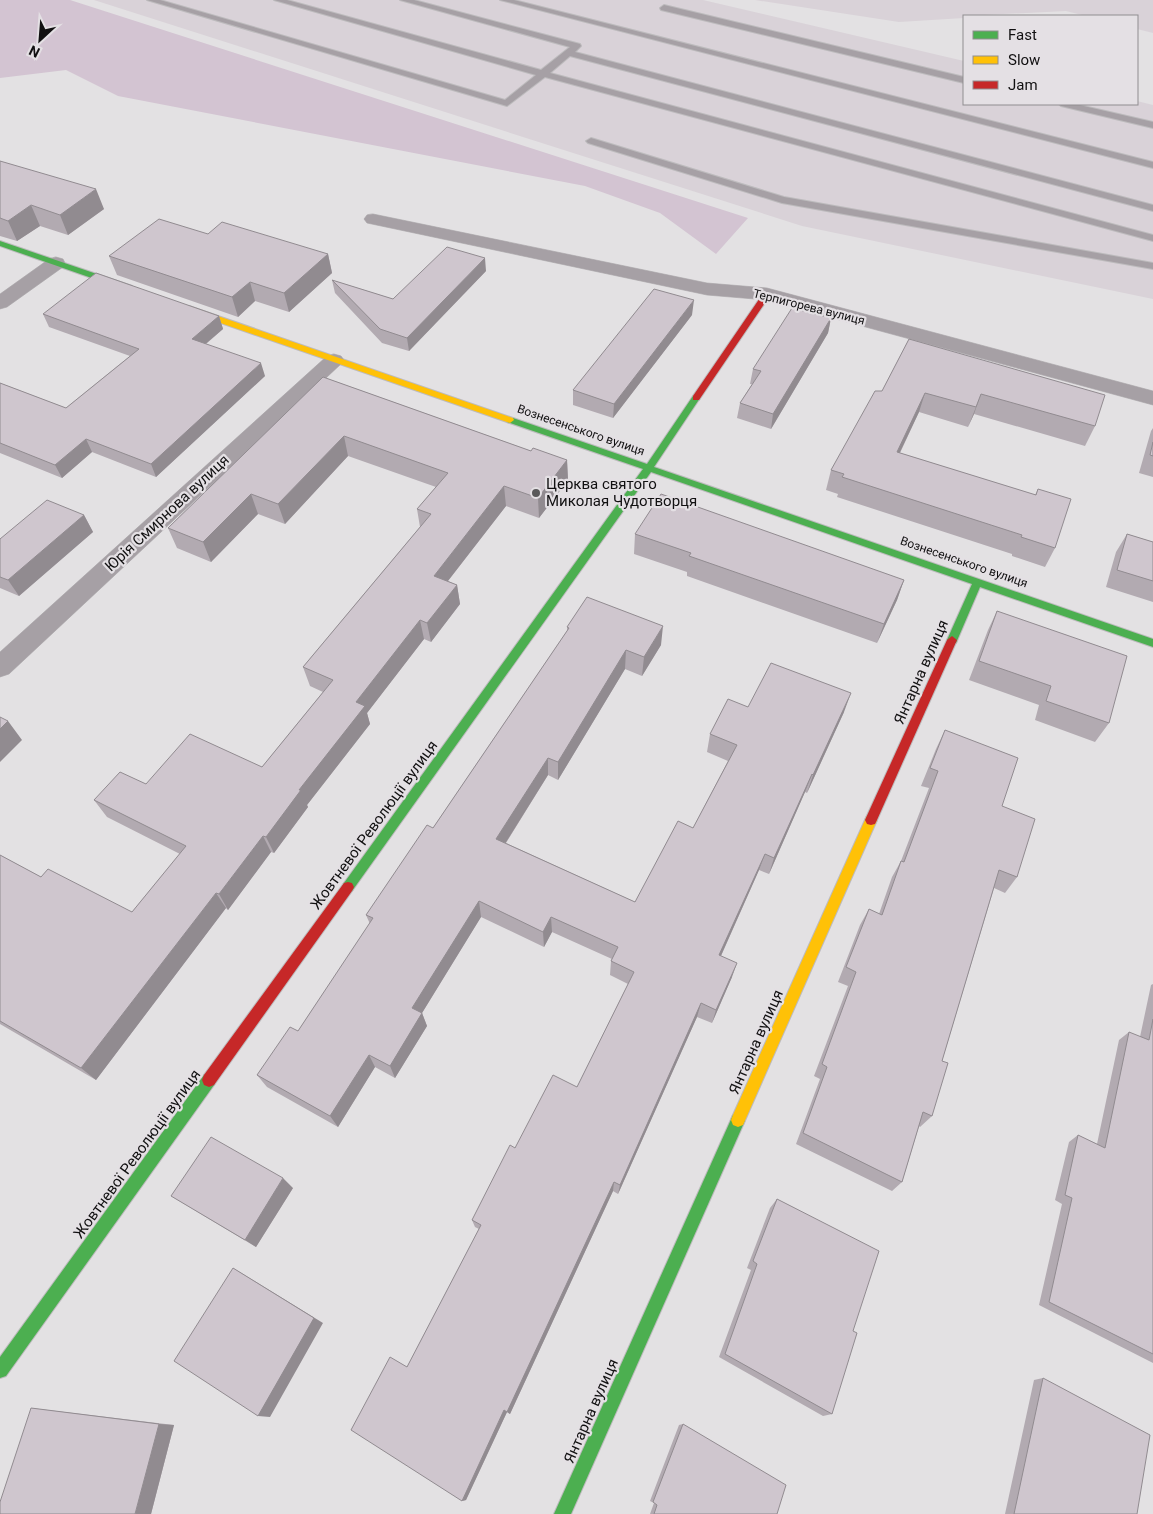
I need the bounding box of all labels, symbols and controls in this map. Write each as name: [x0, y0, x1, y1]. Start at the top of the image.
north arrow: [15, 15, 65, 65]
legend: [963, 15, 1138, 105]
text: Fast: [1008, 26, 1037, 44]
text: N: [26, 42, 42, 61]
text: Slow: [1008, 51, 1040, 69]
text: Jam: [1008, 76, 1038, 94]
street label: Терпигорева вулиця: [752, 286, 866, 328]
street label: Вознесенського вулиця: [515, 402, 647, 458]
street label: Юрія Смирнова вулиця: [101, 451, 233, 575]
place label: Церква святого Миколая Чудотворця: [546, 475, 697, 510]
marker: Церква святого Миколая Чудотворця: [530, 487, 542, 499]
street label: Вознесенського вулиця: [898, 534, 1030, 590]
street label: Янтарна вулиця: [890, 617, 952, 727]
street label: Жовтневої Революції вулиця: [307, 737, 441, 913]
street label: Янтарна вулиця: [725, 987, 787, 1097]
street label: Жовтневої Революції вулиця: [70, 1066, 204, 1242]
street label: Янтарна вулиця: [560, 1356, 622, 1466]

